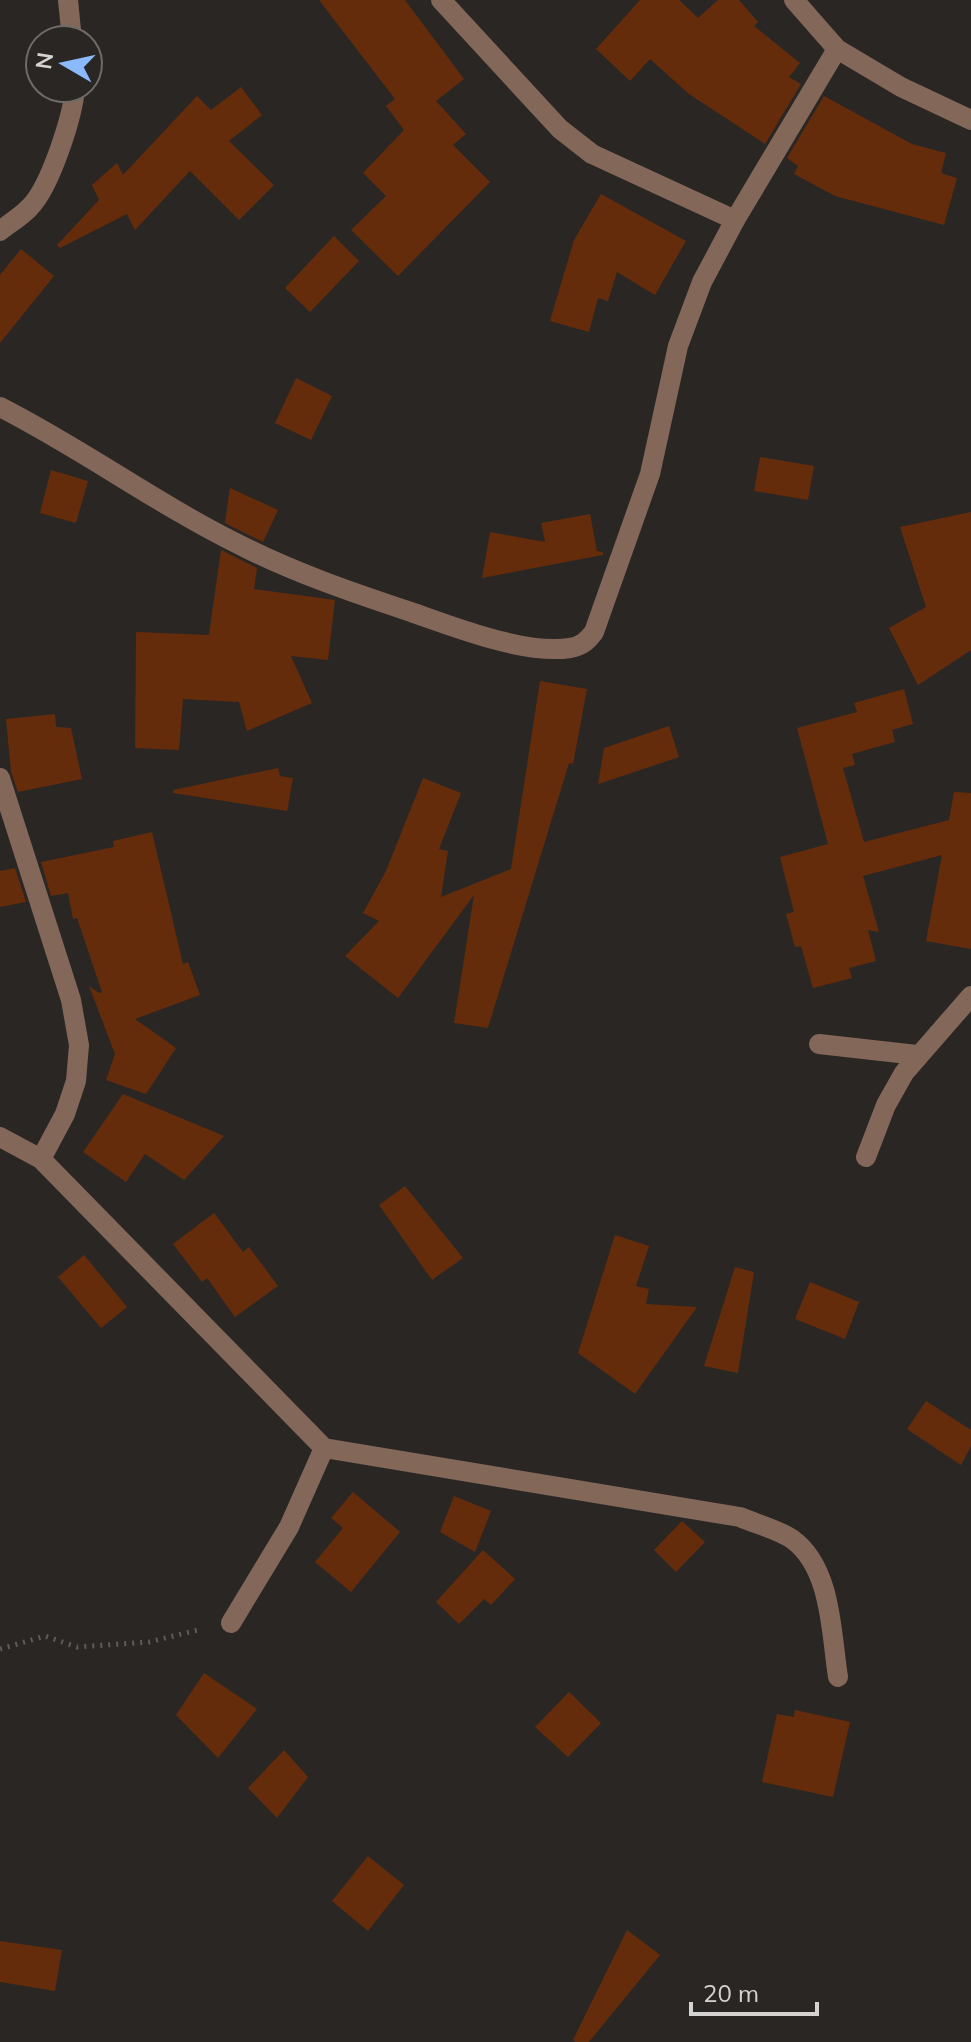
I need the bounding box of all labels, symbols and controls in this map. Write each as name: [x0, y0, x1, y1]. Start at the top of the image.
north arrow: [24, 24, 104, 104]
text: N: [29, 50, 59, 71]
scale bar: [691, 1966, 817, 2016]
text: 20 m: [703, 1978, 759, 2008]

